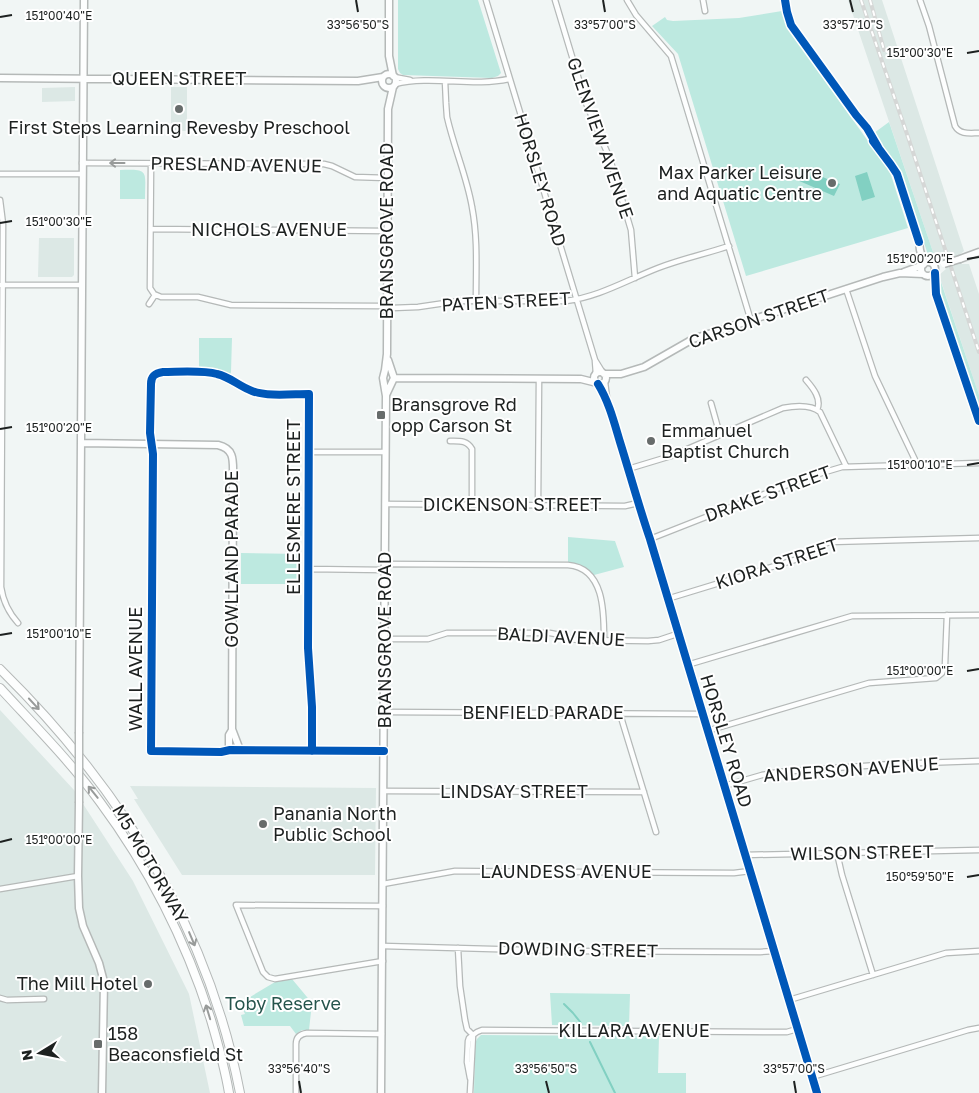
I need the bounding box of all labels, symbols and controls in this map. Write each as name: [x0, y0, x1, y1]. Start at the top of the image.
text: 151°00'40"E: [26, 8, 92, 23]
text: 33°56'50"S: [327, 17, 389, 32]
text: 33°57'00"S: [574, 17, 636, 32]
text: 33°57'10"S: [823, 17, 883, 32]
text: 151°00'30"E: [887, 45, 953, 60]
street label: GLENVIEW AVENUE: [563, 54, 639, 221]
street label: QUEEN STREET: [112, 67, 246, 89]
marker: First Steps Learning Revesby Preschool: [173, 103, 185, 115]
street label: HORSLEY ROAD: [510, 110, 572, 249]
place label: First Steps Learning Revesby Preschool: [8, 116, 350, 138]
street label: BRANSGROVE ROAD: [375, 143, 397, 319]
street label: PRESLAND AVENUE: [150, 152, 322, 176]
one-way arrow: [109, 159, 125, 168]
place label: Max Parker Leisure and Aquatic Centre: [657, 161, 822, 204]
marker: Max Parker Leisure and Aquatic Centre: [826, 177, 838, 189]
text: 151°00'30"E: [26, 214, 92, 229]
street label: NICHOLS AVENUE: [191, 218, 347, 240]
text: 151°00'20"E: [887, 251, 953, 266]
street label: CARSON STREET: [685, 284, 832, 352]
street label: PATEN STREET: [441, 287, 571, 315]
place label: Bransgrove Rd opp Carson St: [391, 393, 517, 436]
marker: Bransgrove Rd opp Carson St: [375, 409, 387, 421]
street label: ELLESMERE STREET: [282, 419, 304, 595]
place label: Emmanuel Baptist Church: [661, 419, 789, 462]
text: 151°00'20"E: [26, 420, 92, 435]
marker: Emmanuel Baptist Church: [645, 435, 657, 447]
text: 151°00'10"E: [887, 457, 953, 472]
street label: DRAKE STREET: [701, 460, 834, 526]
street label: GOWLLAND PARADE: [220, 470, 242, 648]
street label: DICKENSON STREET: [423, 493, 601, 515]
street label: KIORA STREET: [712, 533, 841, 593]
street label: BRANSGROVE ROAD: [373, 552, 395, 728]
street label: WALL AVENUE: [124, 607, 146, 731]
street label: BALDI AVENUE: [497, 622, 626, 650]
text: 151°00'10"E: [26, 626, 92, 641]
text: 151°00'00"E: [887, 663, 953, 678]
street label: HORSLEY ROAD: [696, 671, 758, 810]
one-way arrow: [28, 698, 39, 711]
street label: BENFIELD PARADE: [462, 701, 624, 723]
street label: ANDERSON AVENUE: [762, 752, 939, 786]
street label: LINDSAY STREET: [440, 780, 588, 802]
one-way arrow: [87, 786, 98, 799]
street label: M5 MOTORWAY: [108, 800, 194, 927]
place label: Panania North Public School: [273, 802, 397, 845]
marker: Panania North Public School: [257, 818, 269, 830]
text: 151°00'00"E: [26, 832, 92, 847]
street label: WILSON STREET: [790, 840, 934, 864]
street label: LAUNDESS AVENUE: [480, 860, 652, 882]
text: 150°59'50"E: [886, 869, 954, 884]
one-way arrow: [188, 931, 198, 946]
street label: DOWDING STREET: [498, 937, 658, 961]
place label: The Mill Hotel: [17, 972, 138, 994]
marker: The Mill Hotel: [142, 978, 154, 990]
park label: Toby Reserve: [225, 992, 341, 1014]
one-way arrow: [203, 1004, 213, 1020]
street label: KILLARA AVENUE: [558, 1019, 710, 1041]
place label: 158 Beaconsfield St: [108, 1022, 243, 1065]
north arrow: [15, 1028, 65, 1078]
marker: 158 Beaconsfield St: [92, 1038, 104, 1050]
text: N: [17, 1049, 36, 1062]
text: 33°56'40"S: [268, 1061, 331, 1076]
text: 33°56'50"S: [515, 1061, 577, 1076]
text: 33°57'00"S: [763, 1061, 825, 1076]

